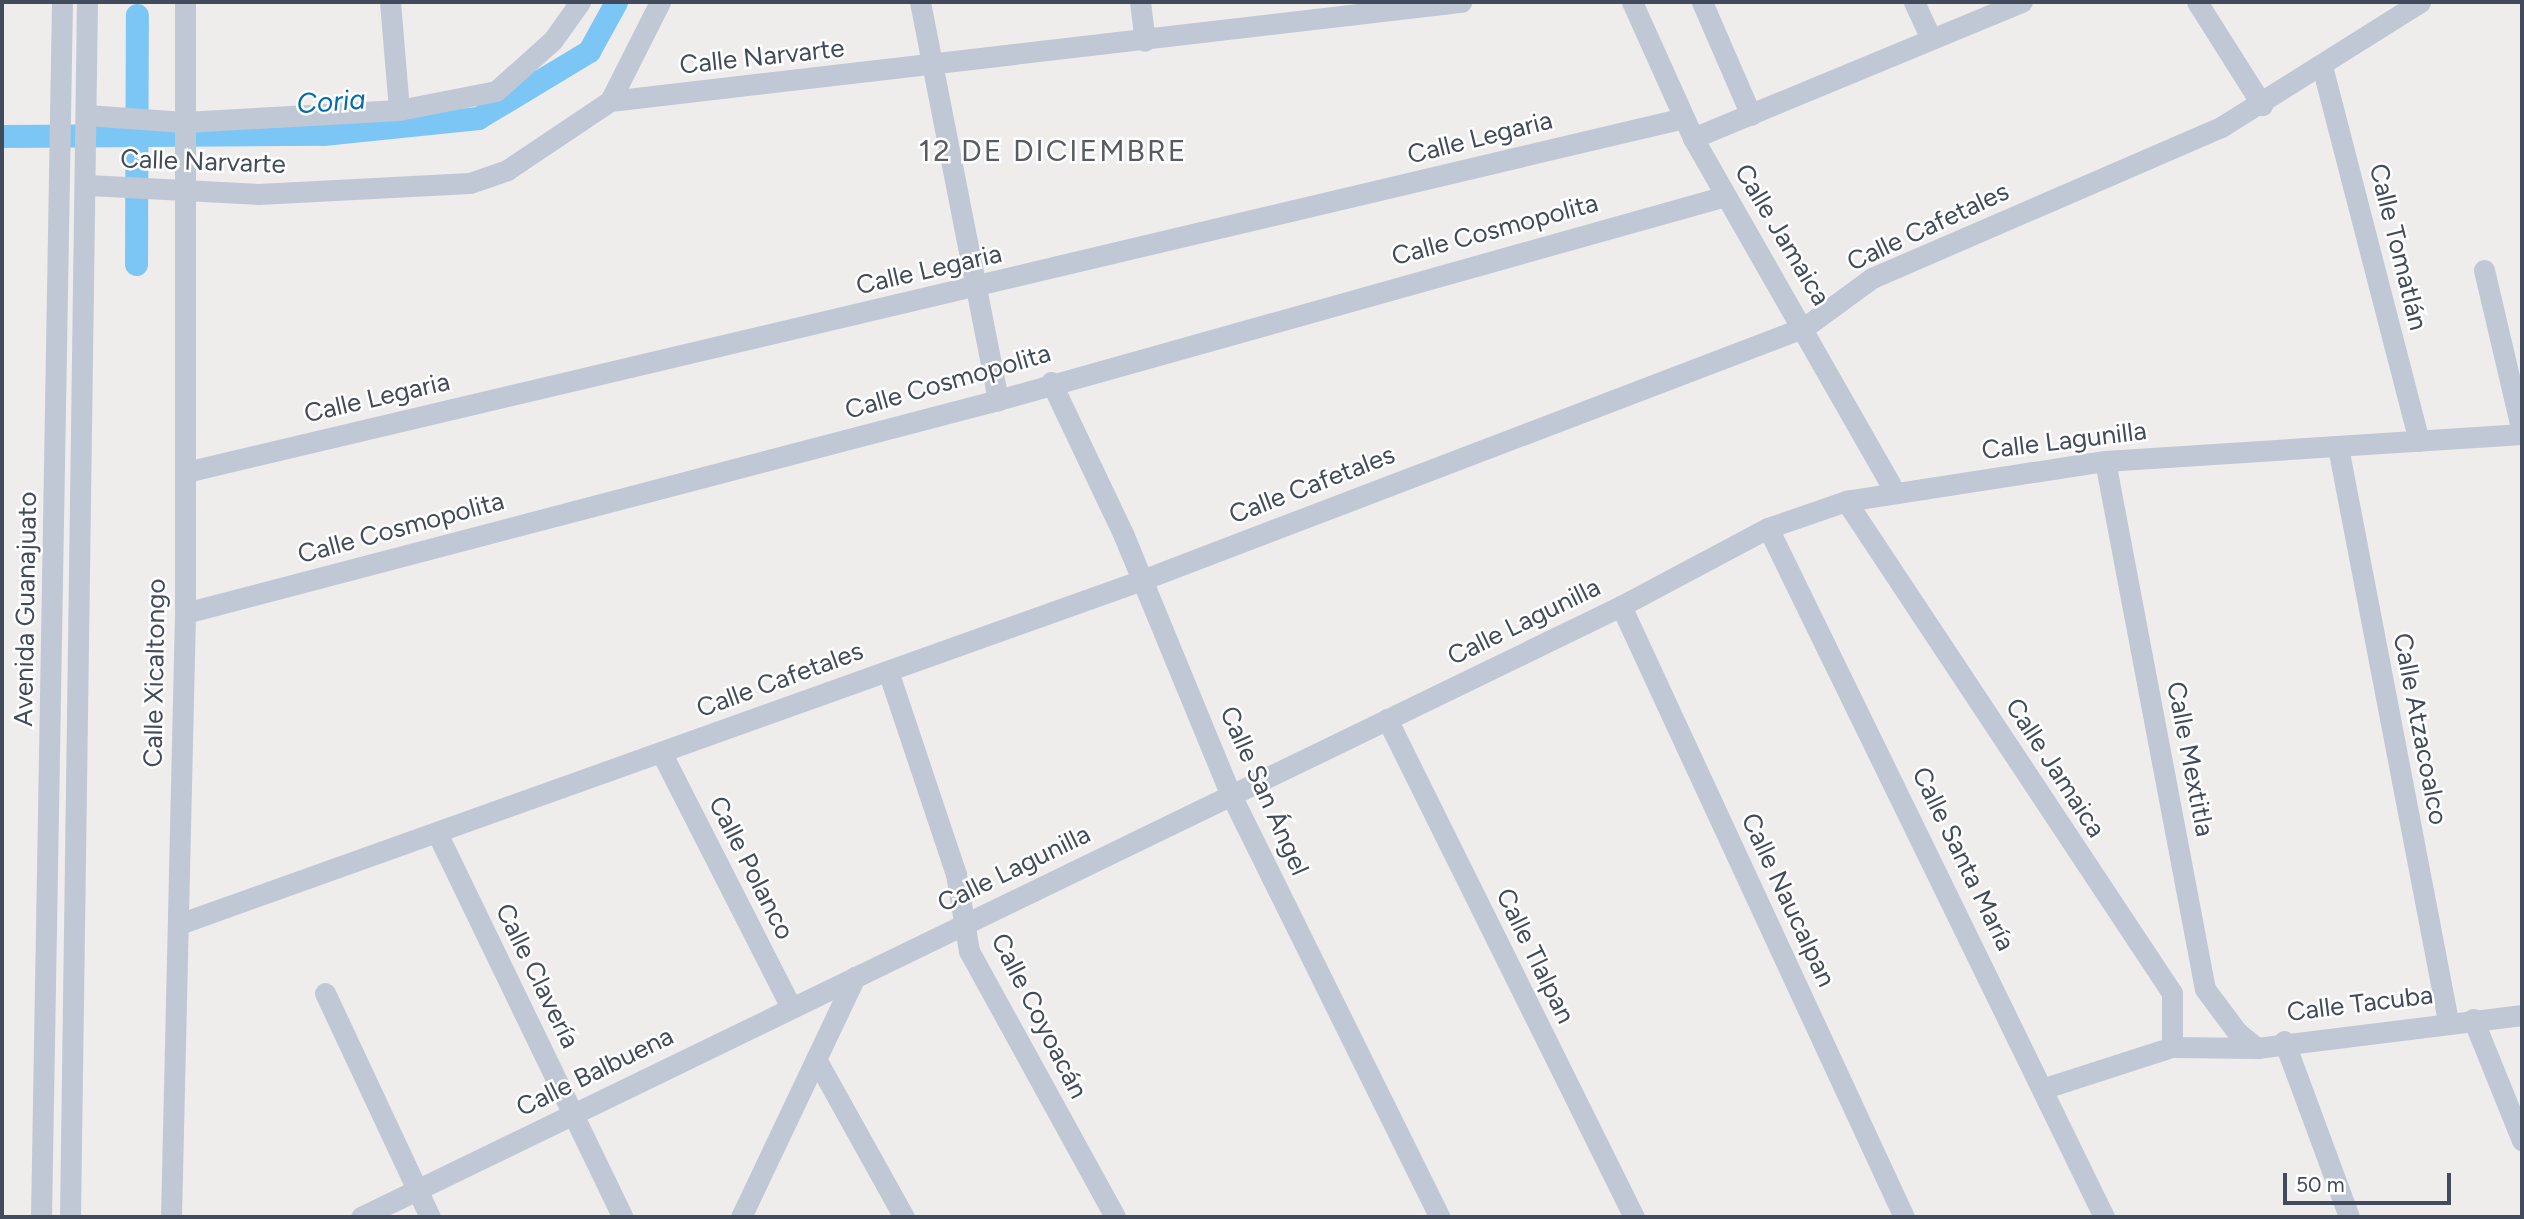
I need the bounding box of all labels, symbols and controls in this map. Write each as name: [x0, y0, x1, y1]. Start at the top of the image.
street label: Calle Narvarte: [678, 33, 846, 81]
water label: Coria: [295, 82, 367, 120]
street label: Calle Legaria: [1404, 105, 1556, 171]
district label: 12 DE DICIEMBRE: [920, 133, 1186, 169]
street label: Calle Narvarte: [120, 144, 286, 180]
street label: Calle Jamaica: [1728, 159, 1836, 311]
street label: Calle Tomatlán: [2362, 160, 2434, 334]
street label: Calle Cafetales: [1842, 176, 2014, 278]
street label: Calle Cosmopolita: [1388, 187, 1602, 273]
street label: Calle Legaria: [853, 238, 1005, 302]
street label: Calle Cosmopolita: [842, 338, 1054, 426]
street label: Calle Legaria: [301, 366, 453, 430]
street label: Calle Lagunilla: [1980, 415, 2148, 467]
street label: Calle Cafetales: [1225, 439, 1399, 531]
street label: Calle Cosmopolita: [294, 485, 508, 571]
street label: Avenida Guanajuato: [8, 491, 44, 727]
street label: Calle Lagunilla: [1443, 572, 1605, 672]
street label: Calle Xicaltongo: [138, 578, 172, 768]
street label: Calle Atzacoalco: [2386, 630, 2454, 828]
street label: Calle Cafetales: [693, 635, 867, 725]
street label: Calle Mextitla: [2160, 679, 2220, 839]
street label: Calle Jamaica: [1998, 693, 2112, 843]
street label: Calle San Ángel: [1213, 702, 1315, 880]
street label: Calle Santa María: [1905, 762, 2021, 956]
street label: Calle Polanco: [702, 791, 800, 945]
street label: Calle Naucalpan: [1734, 808, 1842, 992]
street label: Calle Lagunilla: [933, 819, 1095, 919]
street label: Calle Tlalpan: [1489, 883, 1581, 1029]
street label: Calle Clavería: [489, 899, 585, 1053]
street label: Calle Coyoacán: [984, 928, 1094, 1104]
street label: Calle Tacuba: [2285, 980, 2435, 1028]
street label: Calle Balbuena: [511, 1021, 679, 1123]
scale bar: [2286, 1160, 2454, 1204]
text: 50 m: [2296, 1172, 2345, 1197]

